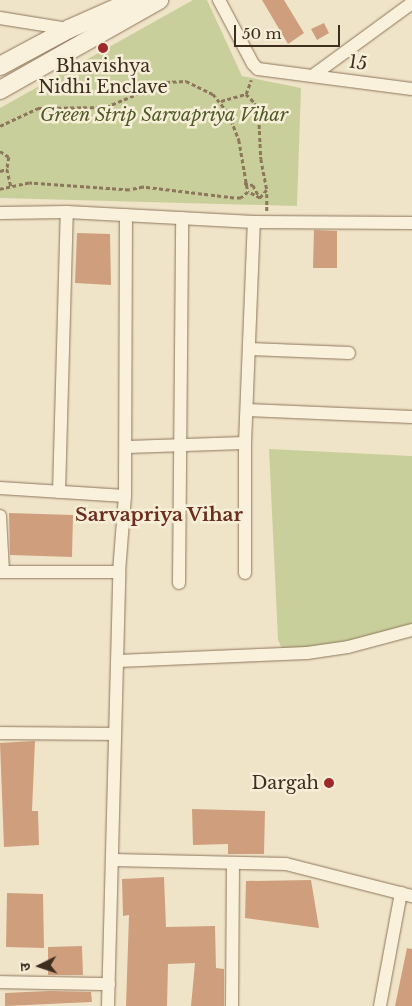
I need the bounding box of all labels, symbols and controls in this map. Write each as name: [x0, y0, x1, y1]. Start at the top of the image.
scale bar: [237, 15, 343, 47]
text: 50 m: [242, 24, 282, 43]
marker: Bhavishya Nidhi Enclave: [97, 42, 109, 54]
street label: 15: [347, 51, 369, 75]
place label: Bhavishya Nidhi Enclave: [38, 56, 168, 98]
park label: Green Strip Sarvapriya Vihar: [39, 104, 289, 126]
district label: Sarvapriya Vihar: [75, 504, 243, 526]
place label: Dargah: [252, 772, 319, 794]
marker: Dargah: [323, 777, 335, 789]
north arrow: [15, 941, 65, 991]
text: उ: [16, 962, 34, 972]

